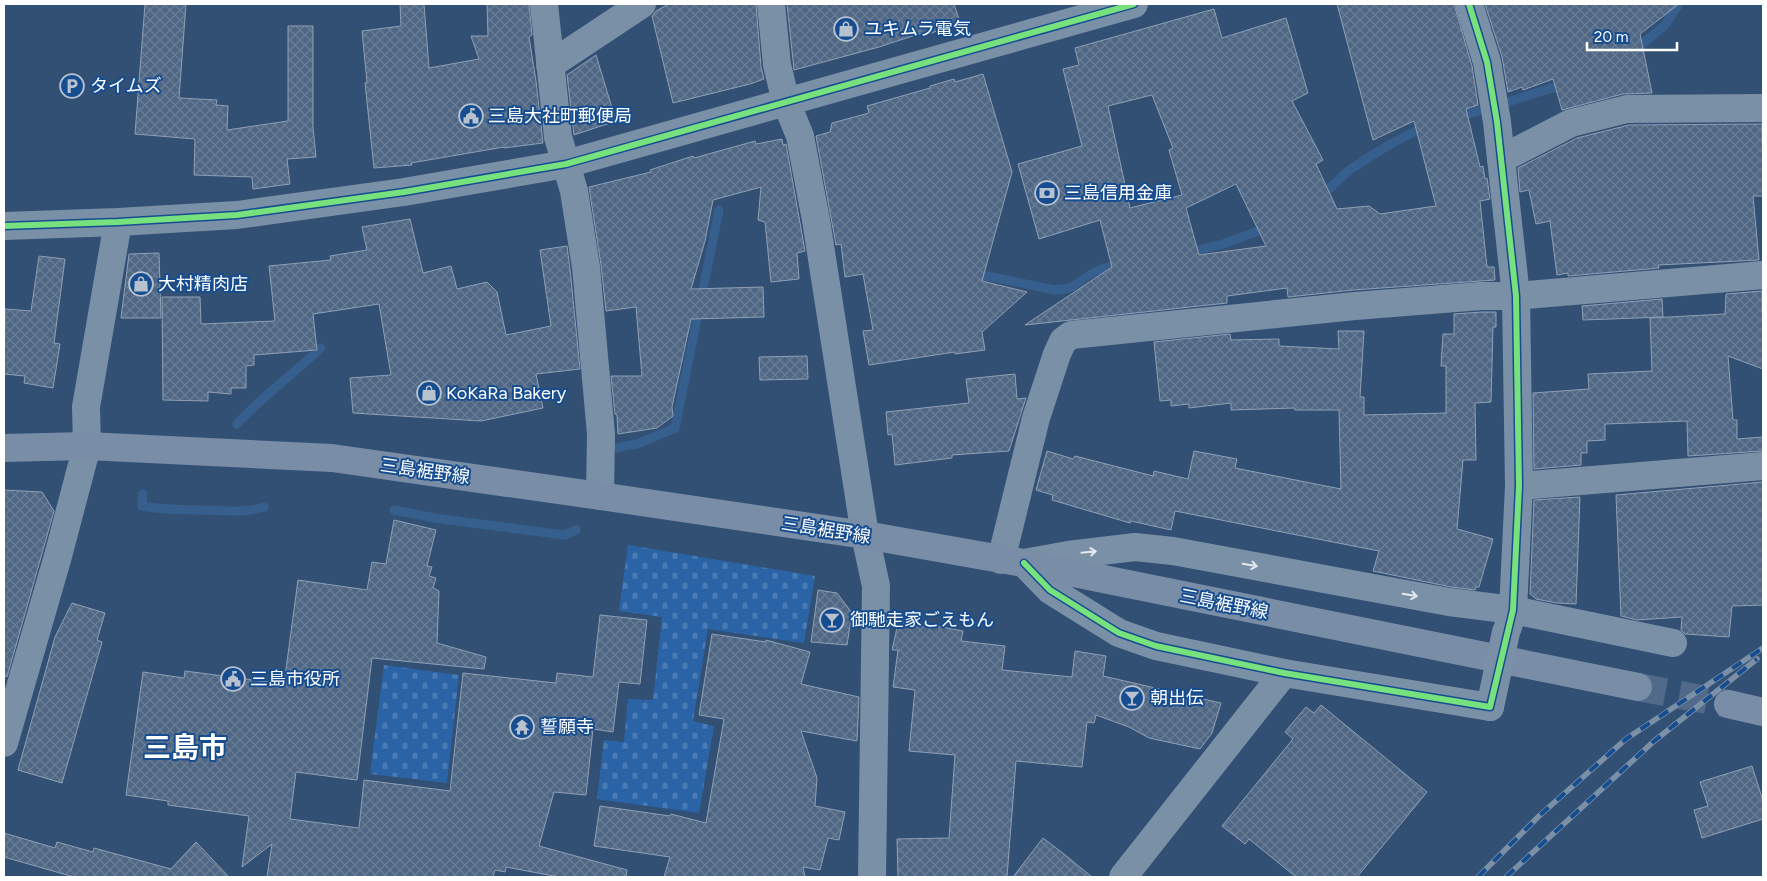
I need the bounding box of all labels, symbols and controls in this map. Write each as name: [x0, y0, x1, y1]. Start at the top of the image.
shop icon: ユキムラ電気: [833, 16, 859, 42]
place label: ユキムラ電気: [864, 18, 971, 40]
scale bar: [1587, 20, 1677, 52]
text: 20 m: [1594, 28, 1628, 46]
parking icon: タイムズ: [59, 73, 85, 99]
place label: タイムズ: [90, 75, 162, 97]
public building icon: 三島大社町郵便局: [458, 103, 484, 129]
place label: 三島大社町郵便局: [488, 105, 632, 127]
bank icon: 三島信用金庫: [1034, 180, 1060, 206]
place label: 三島信用金庫: [1064, 182, 1172, 204]
shop icon: 大村精肉店: [128, 271, 154, 297]
place label: 大村精肉店: [158, 273, 248, 295]
shop icon: KoKaRa Bakery: [416, 380, 442, 406]
place label: KoKaRa Bakery: [446, 382, 567, 404]
street label: 三島裾野線: [379, 454, 471, 488]
street label: 三島裾野線: [780, 512, 872, 548]
one-way arrow: [1081, 547, 1097, 557]
one-way arrow: [1242, 561, 1258, 571]
street label: 三島裾野線: [1178, 585, 1270, 623]
one-way arrow: [1401, 590, 1417, 600]
bar icon: 御馳走家ごえもん: [819, 607, 845, 633]
place label: 御馳走家ごえもん: [850, 609, 994, 631]
public building icon: 三島市役所: [220, 666, 246, 692]
place label: 三島市役所: [250, 668, 340, 690]
bar icon: 朝出伝: [1119, 685, 1145, 711]
place label: 朝出伝: [1150, 687, 1204, 709]
temple icon: 誓願寺: [509, 714, 535, 740]
place label: 誓願寺: [540, 716, 594, 738]
district label: 三島市: [143, 730, 227, 764]

